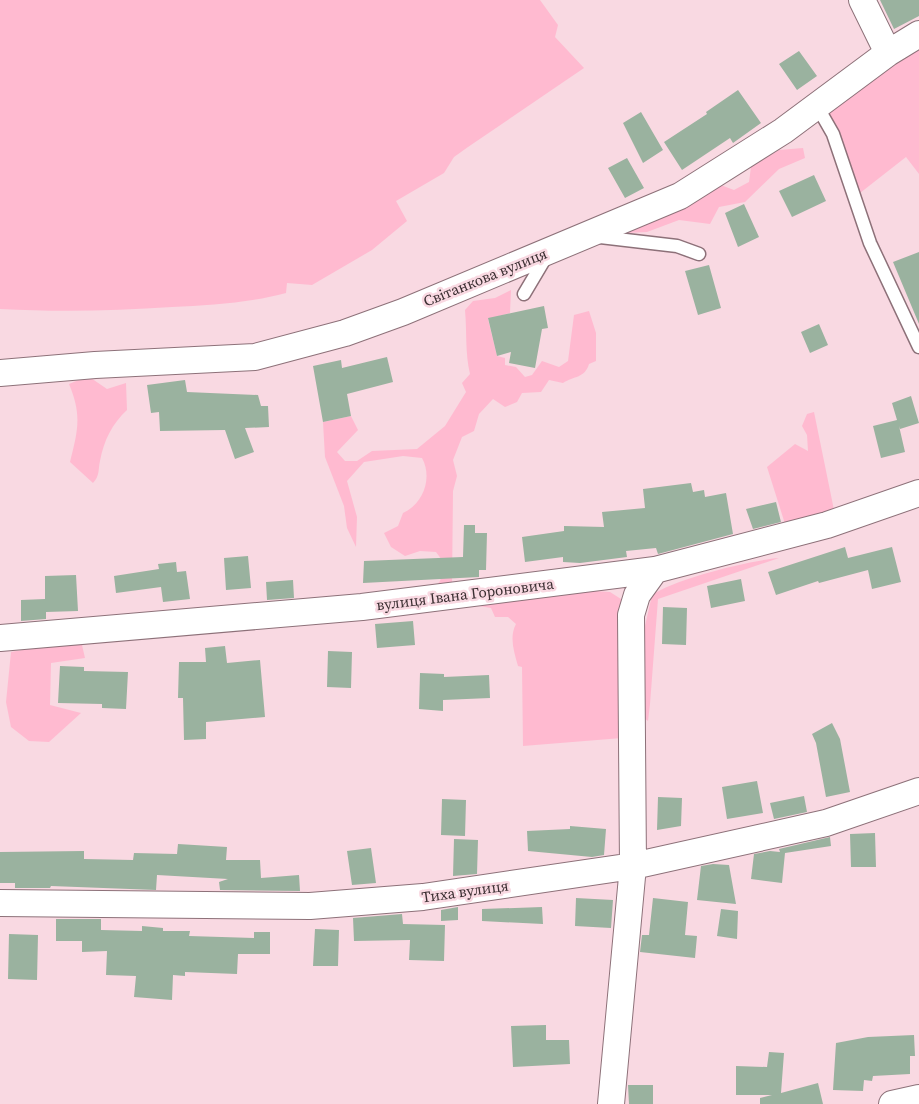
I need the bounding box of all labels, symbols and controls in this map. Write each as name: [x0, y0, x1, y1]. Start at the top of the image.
street label: Світанкова вулиця: [420, 243, 550, 311]
street label: вулиця Івана Гороновича: [375, 573, 555, 615]
street label: Тиха вулиця: [420, 875, 510, 907]

